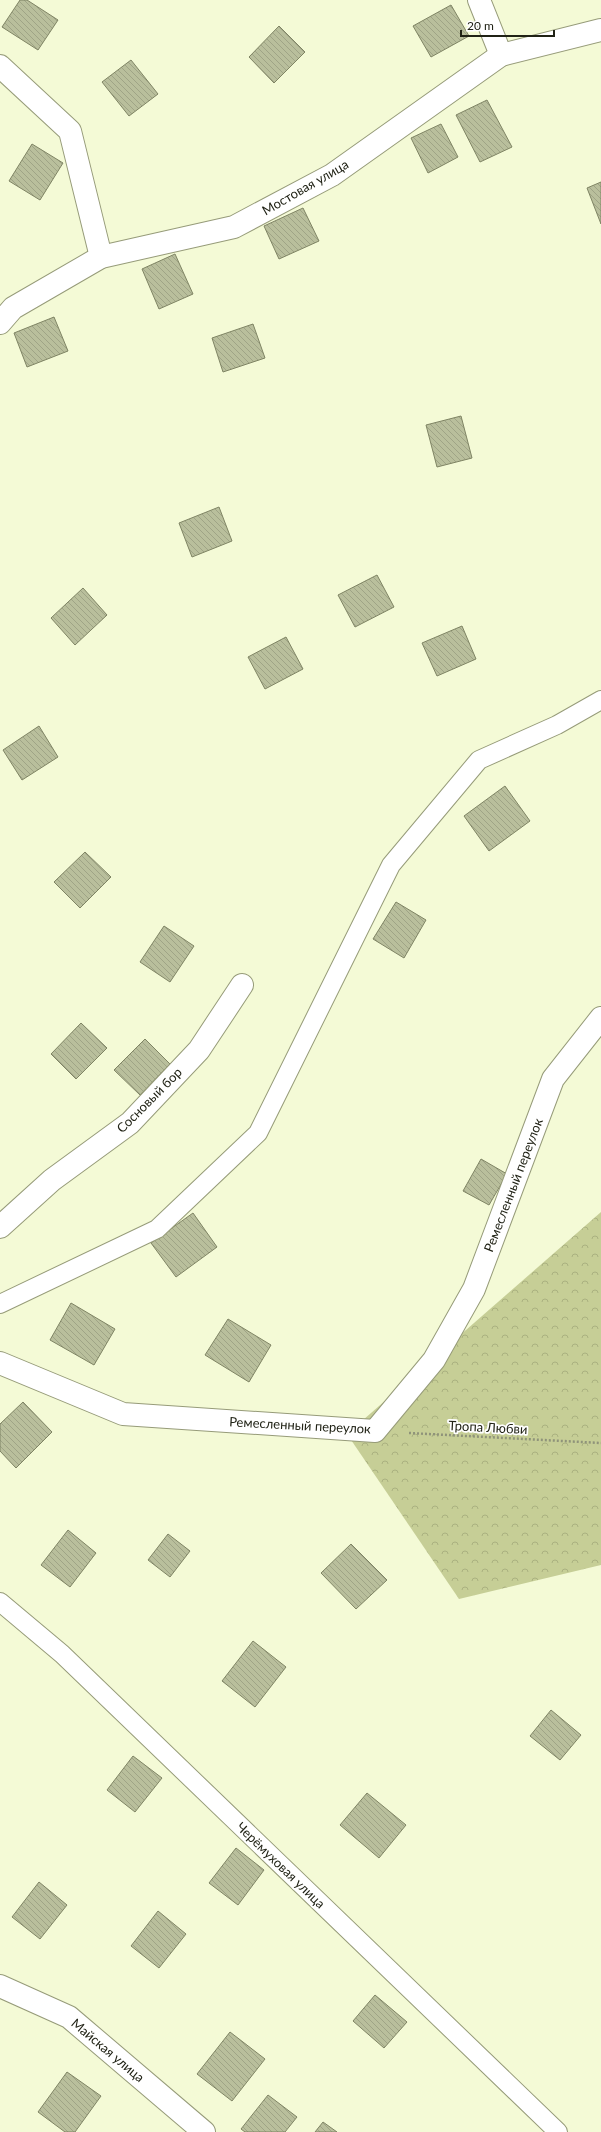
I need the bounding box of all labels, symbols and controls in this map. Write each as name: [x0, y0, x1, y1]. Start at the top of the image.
scale bar: [461, 12, 554, 38]
text: 20 m: [467, 18, 494, 33]
street label: Мостовая улица: [259, 156, 351, 218]
street label: Сосновый бор: [113, 1064, 185, 1136]
street label: Ремесленный переулок: [480, 1116, 546, 1254]
street label: Ремесленный переулок: [229, 1413, 372, 1437]
street label: Тропа Любви: [448, 1417, 528, 1437]
street label: Черёмуховая улица: [233, 1819, 329, 1911]
street label: Майская улица: [68, 2015, 148, 2085]

